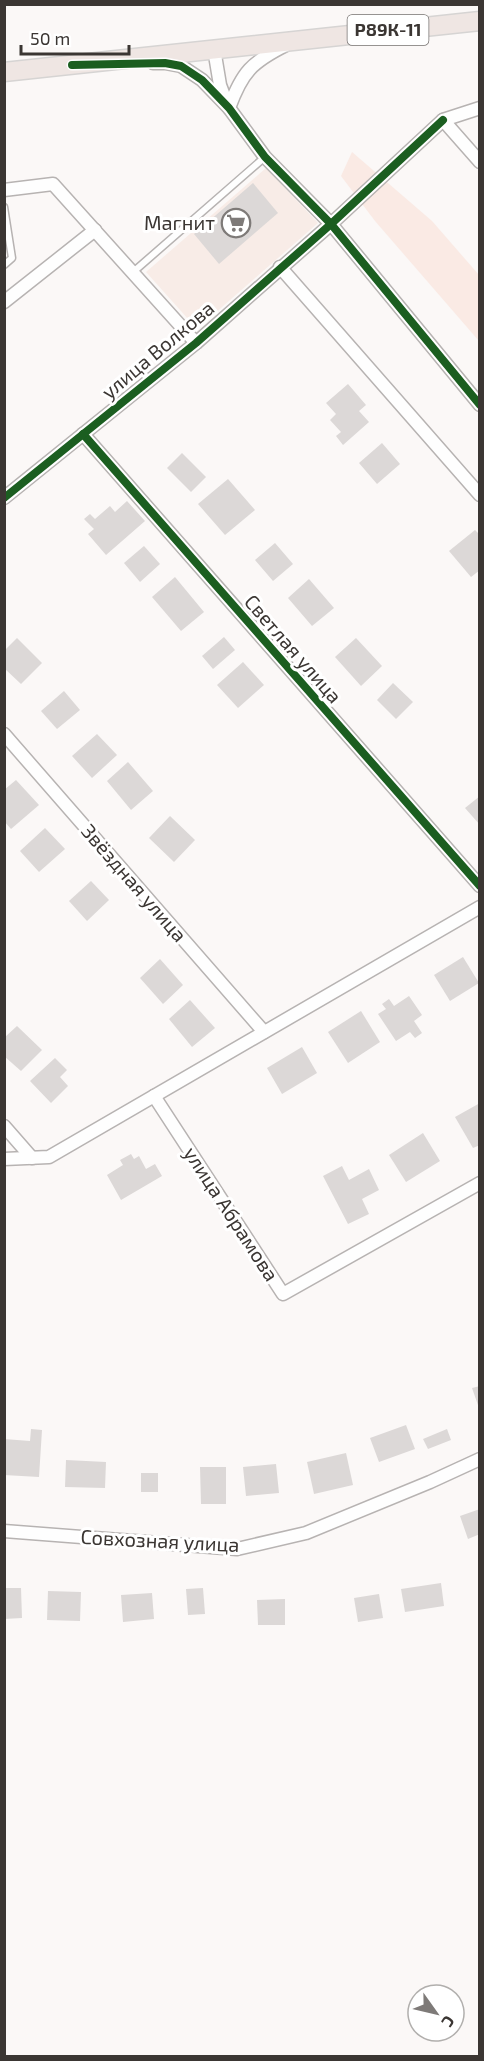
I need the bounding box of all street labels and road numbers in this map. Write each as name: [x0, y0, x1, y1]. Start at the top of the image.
road number: Р89К-11: [348, 15, 428, 45]
street label: улица Волкова: [96, 295, 219, 404]
street label: Светлая улица: [239, 589, 347, 708]
street label: Звёздная улица: [76, 819, 192, 947]
street label: улица Абрамова: [179, 1142, 284, 1286]
street label: Совхозная улица: [80, 1524, 240, 1557]

